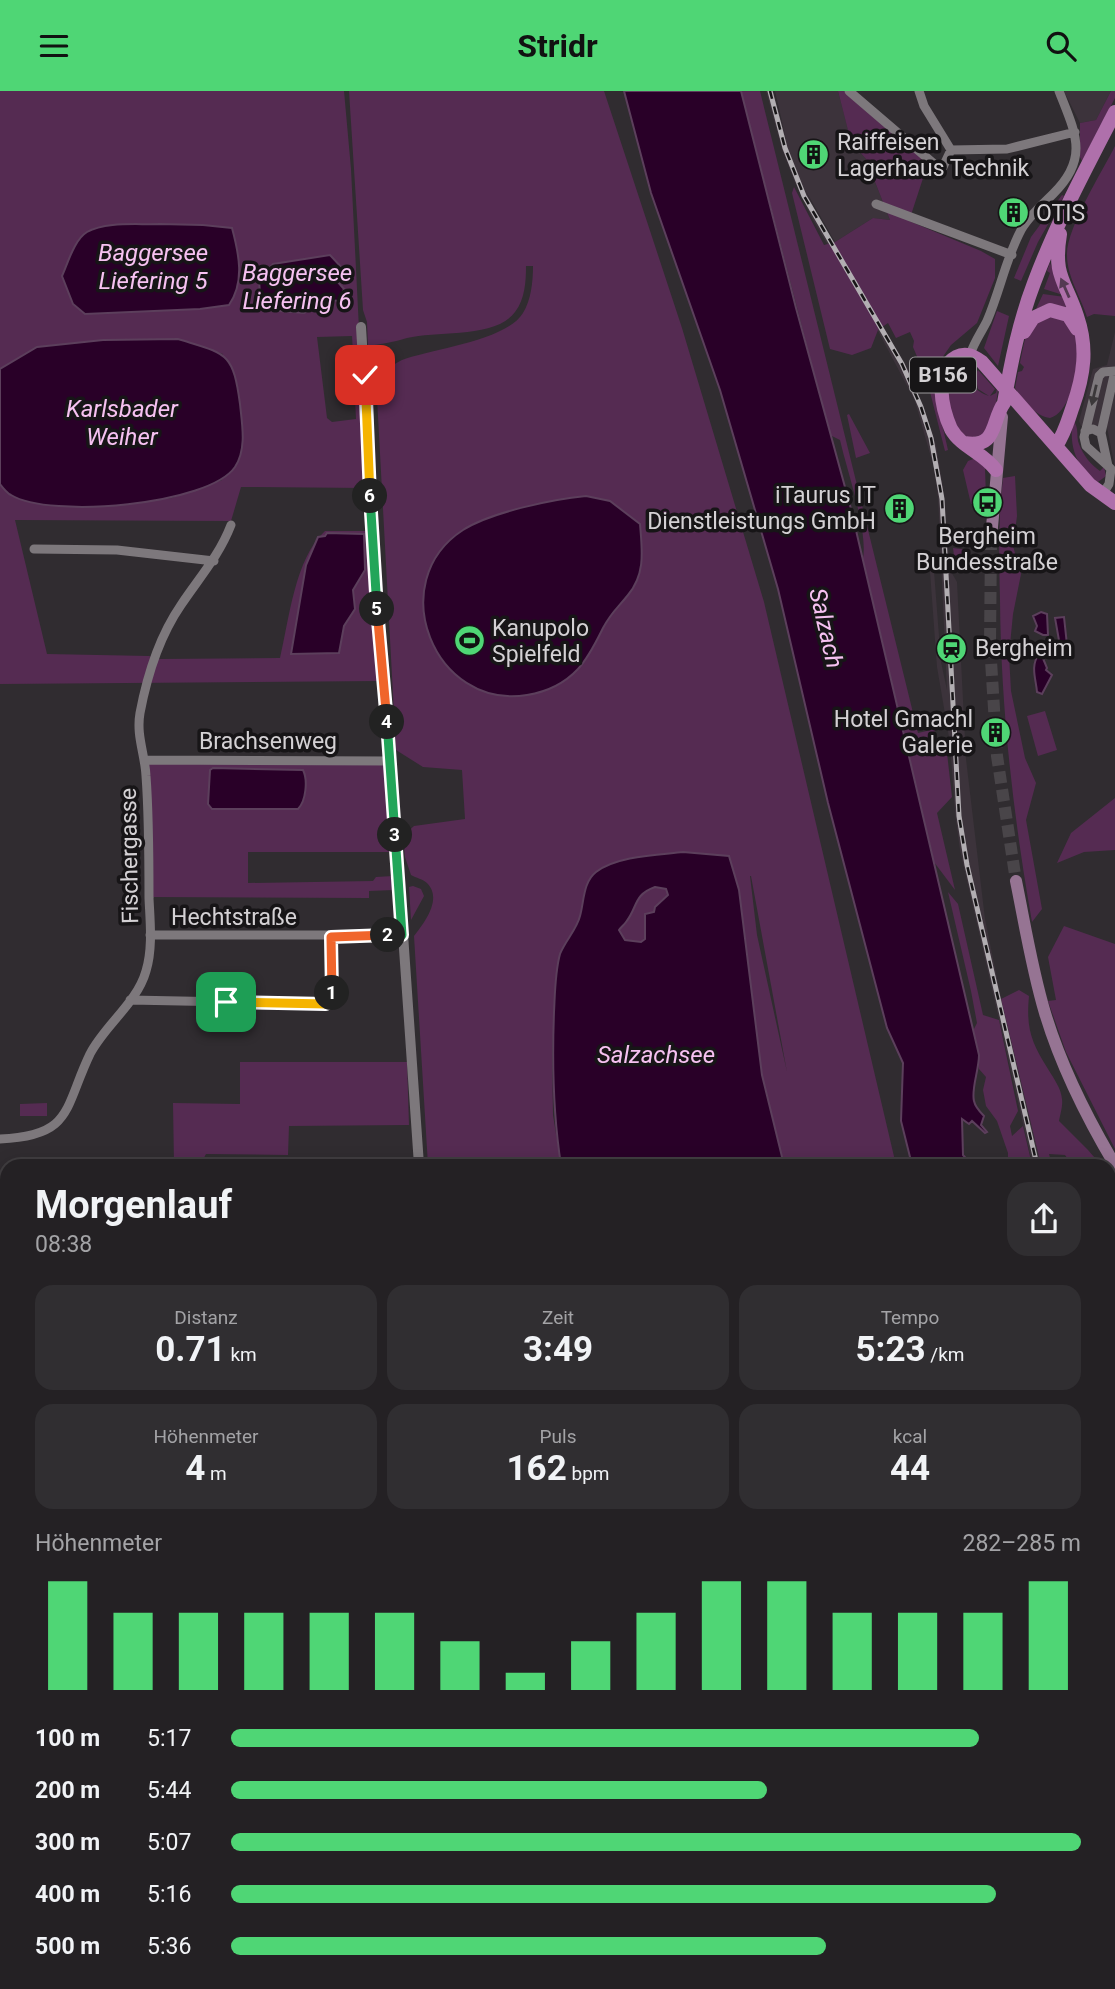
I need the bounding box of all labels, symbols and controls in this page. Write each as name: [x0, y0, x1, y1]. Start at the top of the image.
icon: menu: [35, 27, 73, 65]
text: Stridr: [517, 27, 598, 65]
icon: search: [1042, 27, 1080, 65]
place label: Raiffeisen Lagerhaus Technik: [837, 129, 1030, 182]
building icon: Raiffeisen Lagerhaus Technik: [797, 138, 831, 172]
building icon: OTIS: [996, 196, 1030, 230]
place label: OTIS: [1036, 200, 1085, 227]
water label: Baggersee Liefering 5: [98, 239, 208, 295]
water label: Baggersee Liefering 6: [242, 259, 352, 315]
one-way arrow: [1059, 278, 1071, 298]
pin: [335, 345, 395, 405]
icon: check: [346, 356, 384, 394]
road number: B156: [910, 357, 976, 393]
one-way arrow: [1089, 384, 1100, 406]
water label: Karlsbader Weiher: [66, 395, 179, 451]
pin: 6: [352, 479, 388, 513]
place label: iTaurus IT Dienstleistungs GmbH: [647, 482, 876, 535]
text: 6: [364, 484, 375, 507]
bus stop icon: Bergheim Bundesstraße: [970, 485, 1004, 519]
building icon: iTaurus IT Dienstleistungs GmbH: [882, 491, 916, 525]
place label: Bergheim Bundesstraße: [916, 523, 1058, 576]
water label: Salzach: [803, 585, 849, 671]
pin: 5: [360, 591, 394, 627]
text: 5: [371, 597, 382, 620]
place label: Kanupolo Spielfeld: [492, 615, 589, 668]
sports icon: Kanupolo Spielfeld: [452, 624, 486, 658]
station icon: Bergheim: [935, 631, 969, 665]
place label: Bergheim: [975, 635, 1073, 662]
pin: 4: [370, 705, 404, 739]
place label: Hotel Gmachl Galerie: [834, 706, 973, 759]
text: 4: [381, 710, 392, 733]
building icon: Hotel Gmachl Galerie: [979, 715, 1013, 749]
street label: Brachsenweg: [199, 728, 337, 755]
street label: Fischergasse: [115, 788, 144, 924]
pin: 3: [378, 817, 412, 853]
text: 3: [389, 823, 400, 846]
street label: Hechtstraße: [171, 904, 297, 931]
pin: 2: [370, 917, 406, 953]
text: 2: [382, 923, 393, 946]
pin: [196, 972, 256, 1032]
pin: 1: [314, 975, 350, 1011]
text: 1: [326, 981, 337, 1004]
icon: arrive: [207, 983, 245, 1021]
water label: Salzachsee: [597, 1041, 715, 1069]
button: share: [1007, 1182, 1081, 1256]
text: Morgenlauf: [35, 1183, 232, 1227]
text: 08:38: [35, 1231, 92, 1258]
text: Distanz: [174, 1306, 238, 1329]
text: Zeit: [542, 1306, 574, 1329]
text: Tempo: [881, 1306, 939, 1329]
text: 0.71: [155, 1329, 226, 1370]
text: 3:49: [523, 1329, 593, 1370]
text: 5:23: [856, 1329, 926, 1370]
text: km: [226, 1343, 257, 1366]
text: /km: [926, 1343, 964, 1366]
text: Höhenmeter: [154, 1425, 258, 1448]
text: Puls: [540, 1425, 576, 1448]
text: kcal: [893, 1425, 927, 1448]
text: 4: [185, 1448, 205, 1489]
text: 162: [507, 1448, 567, 1489]
text: 44: [890, 1448, 930, 1489]
text: m: [205, 1462, 227, 1485]
text: bpm: [567, 1462, 609, 1485]
text: Höhenmeter: [35, 1530, 162, 1557]
text: 282–285 m: [962, 1530, 1081, 1557]
text: 100 m: [35, 1725, 100, 1752]
text: 5:17: [147, 1725, 191, 1752]
text: 200 m: [35, 1777, 100, 1804]
text: 5:44: [147, 1777, 191, 1804]
text: 300 m: [35, 1829, 100, 1856]
text: 5:07: [147, 1829, 191, 1856]
text: 400 m: [35, 1881, 100, 1908]
text: 5:16: [147, 1881, 191, 1908]
text: 500 m: [35, 1933, 100, 1960]
text: 5:36: [147, 1933, 191, 1960]

